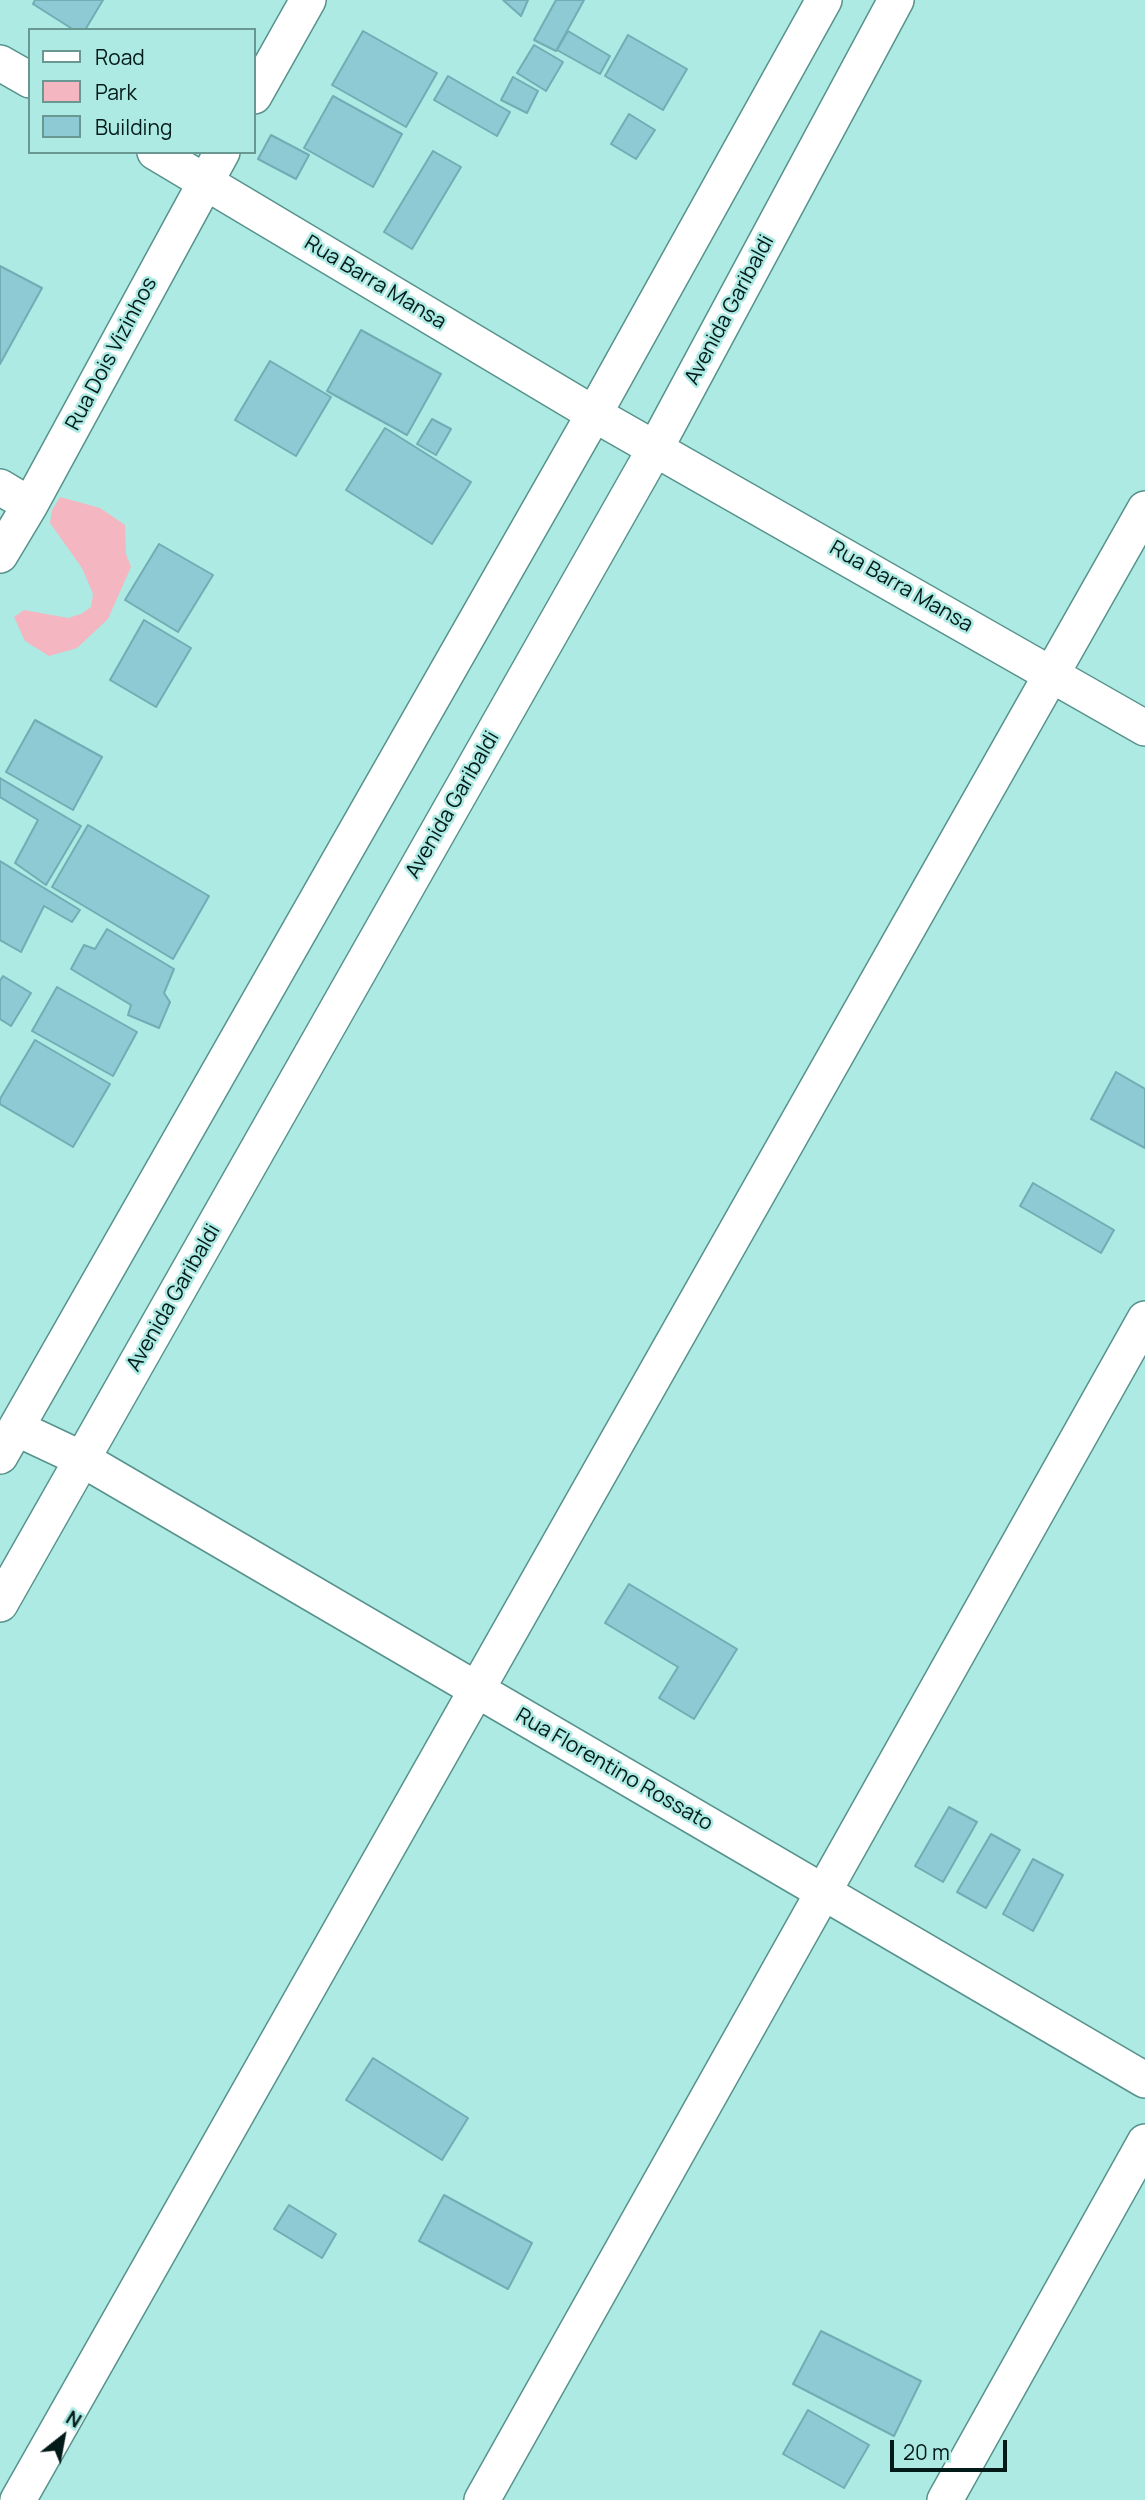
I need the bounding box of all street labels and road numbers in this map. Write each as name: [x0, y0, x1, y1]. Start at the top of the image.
street label: Rua Barra Mansa: [299, 231, 451, 335]
street label: Avenida Garibaldi: [680, 231, 780, 389]
street label: Rua Dois Vizinhos: [61, 273, 163, 435]
street label: Rua Barra Mansa: [825, 536, 977, 638]
street label: Avenida Garibaldi: [401, 727, 505, 883]
street label: Avenida Garibaldi: [122, 1220, 226, 1376]
street label: Rua Florentino Rossato: [511, 1703, 717, 1837]

